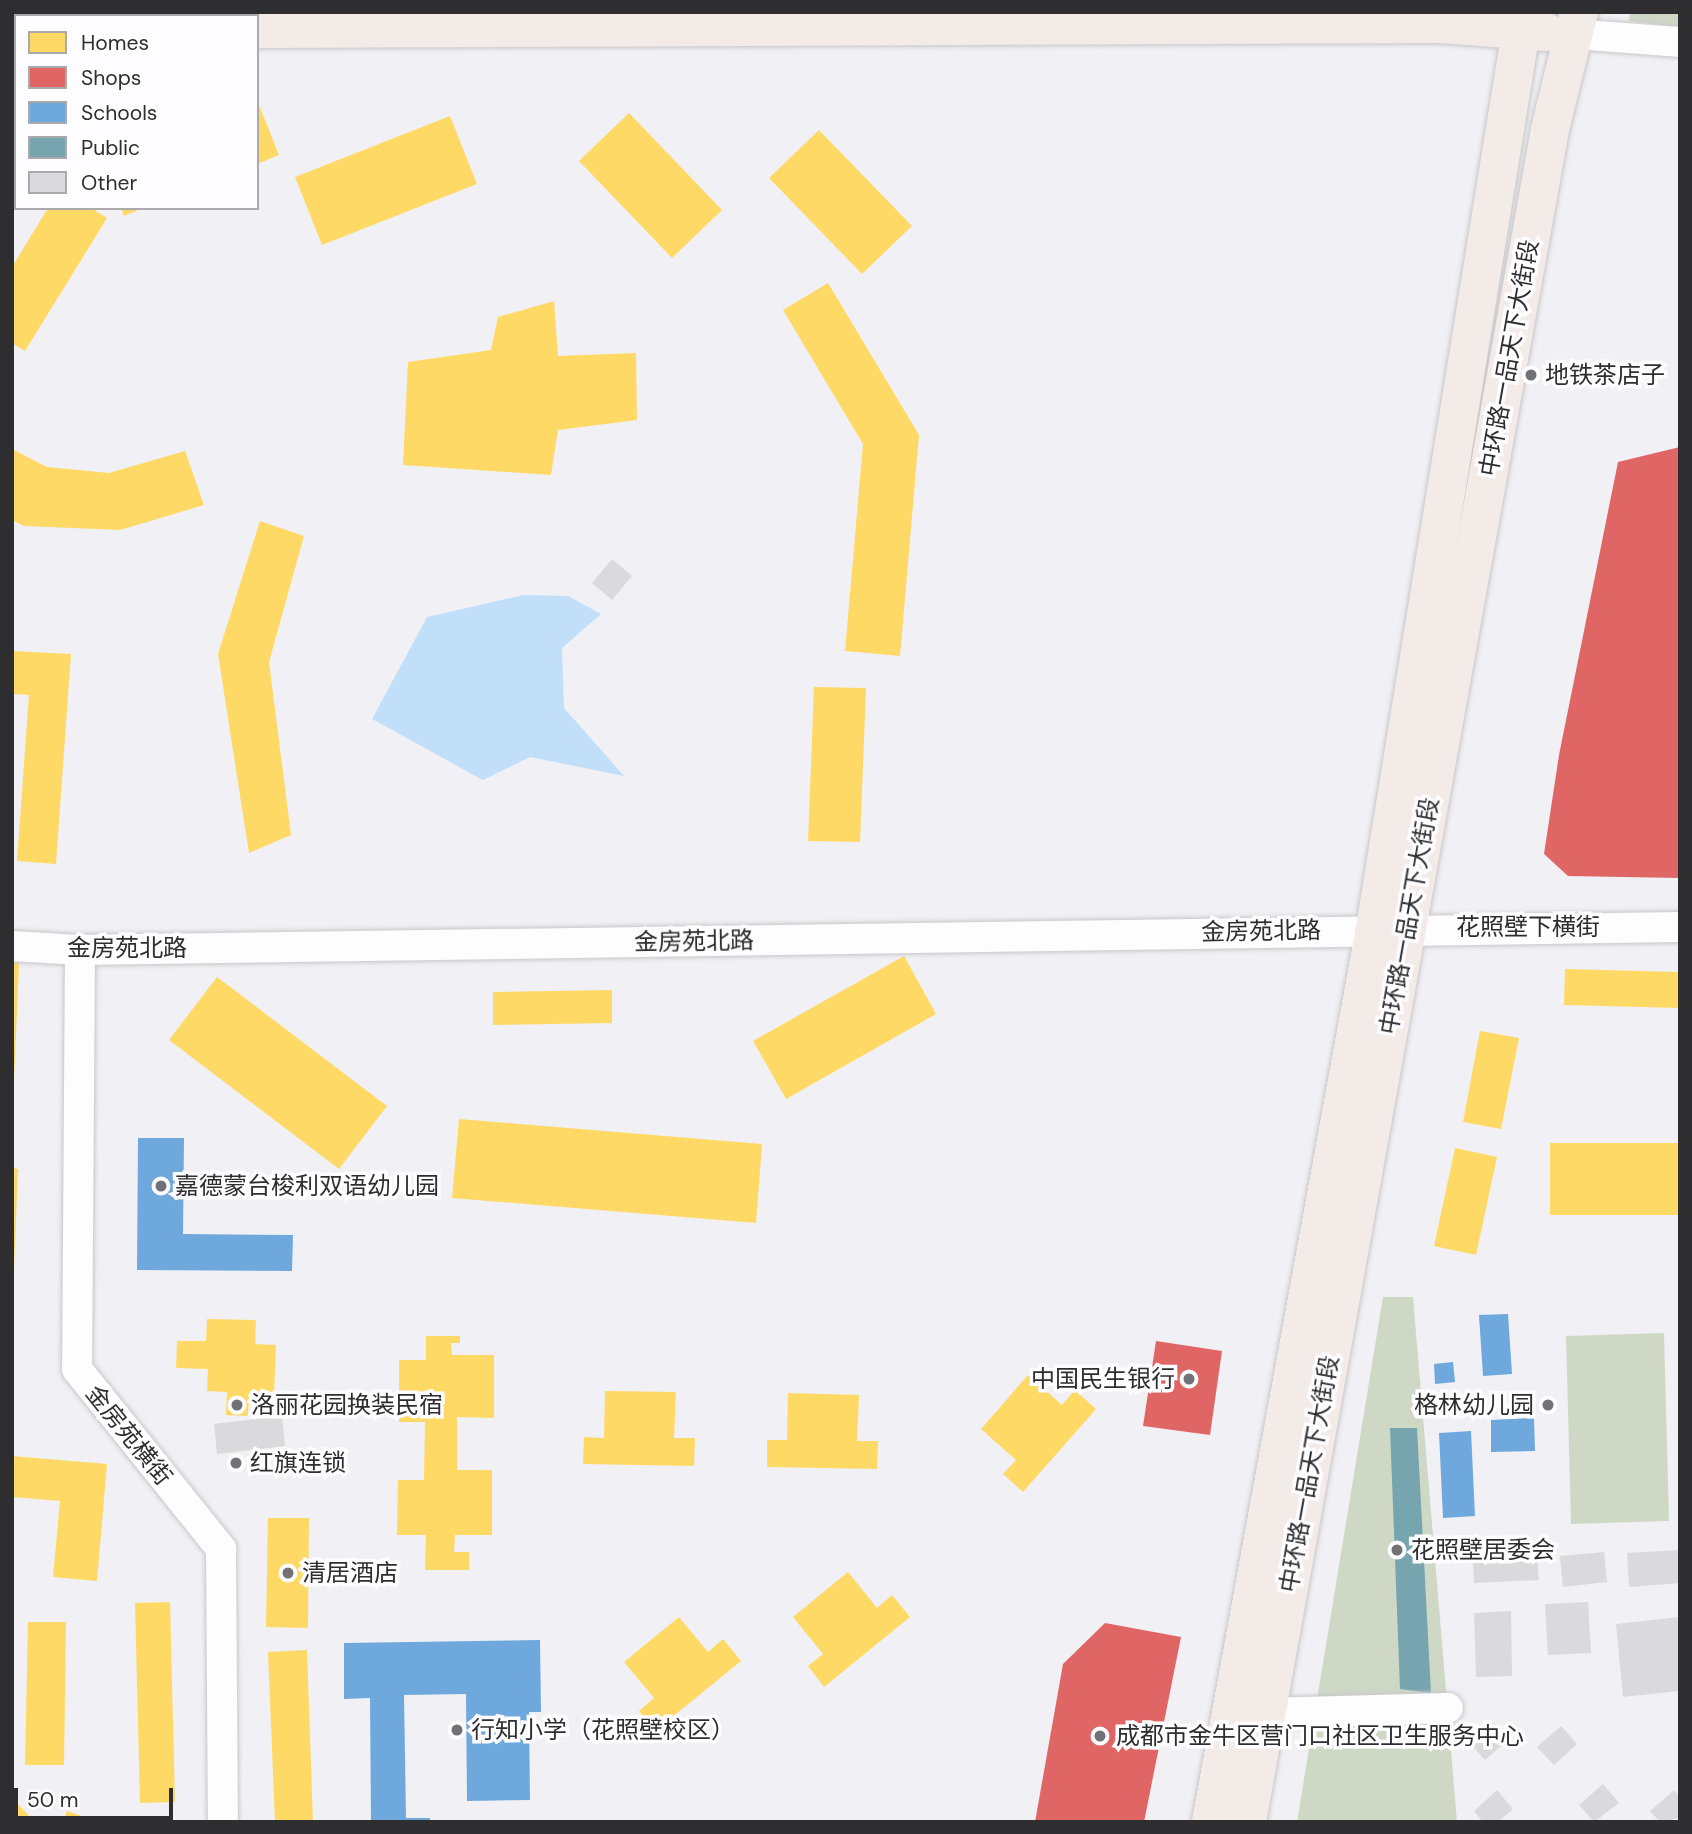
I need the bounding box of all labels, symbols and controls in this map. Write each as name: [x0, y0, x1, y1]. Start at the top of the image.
legend: [14, 14, 259, 210]
text: Homes: [81, 29, 149, 57]
text: Shops: [81, 64, 141, 92]
text: Schools: [81, 99, 157, 127]
text: Public: [81, 134, 140, 162]
text: Other: [81, 169, 137, 197]
street label: 中环路一品天下大街段: [1474, 237, 1544, 479]
place label: 地铁茶店子: [1545, 361, 1665, 389]
marker: 地铁茶店子: [1523, 367, 1539, 383]
street label: 中环路一品天下大街段: [1374, 795, 1444, 1037]
street label: 花照壁下横街: [1456, 913, 1600, 941]
street label: 金房苑北路: [1201, 916, 1321, 946]
street label: 金房苑北路: [634, 926, 754, 956]
street label: 金房苑北路: [67, 934, 187, 962]
place label: 嘉德蒙台梭利双语幼儿园: [175, 1172, 439, 1200]
marker: 嘉德蒙台梭利双语幼儿园: [153, 1178, 169, 1194]
street label: 中环路一品天下大街段: [1274, 1353, 1344, 1595]
place label: 中国民生银行: [1031, 1365, 1175, 1393]
marker: 中国民生银行: [1181, 1371, 1197, 1387]
street label: 金房苑横街: [80, 1379, 178, 1491]
place label: 洛丽花园换装民宿: [251, 1391, 443, 1419]
place label: 格林幼儿园: [1414, 1391, 1534, 1419]
marker: 洛丽花园换装民宿: [229, 1397, 245, 1413]
marker: 格林幼儿园: [1540, 1397, 1556, 1413]
place label: 红旗连锁: [250, 1449, 346, 1477]
marker: 红旗连锁: [228, 1455, 244, 1471]
place label: 花照壁居委会: [1411, 1536, 1555, 1564]
marker: 花照壁居委会: [1389, 1542, 1405, 1558]
place label: 清居酒店: [302, 1559, 398, 1587]
marker: 清居酒店: [280, 1565, 296, 1581]
place label: 行知小学（花照壁校区）: [471, 1716, 735, 1744]
marker: 行知小学（花照壁校区）: [449, 1722, 465, 1738]
place label: 成都市金牛区营门口社区卫生服务中心: [1116, 1722, 1524, 1750]
marker: 成都市金牛区营门口社区卫生服务中心: [1090, 1726, 1110, 1746]
scale bar: [18, 1774, 177, 1818]
text: 50 m: [27, 1786, 78, 1814]

